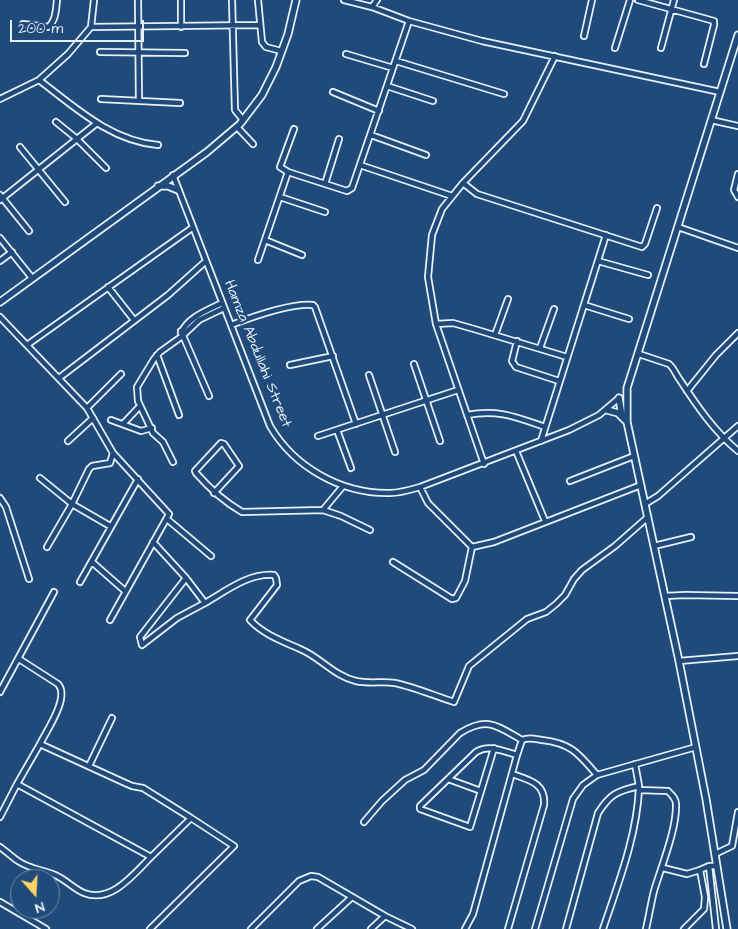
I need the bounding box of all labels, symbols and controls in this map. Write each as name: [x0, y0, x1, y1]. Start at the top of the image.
scale bar: [12, 10, 146, 42]
text: 200 m: [18, 18, 63, 39]
street label: Hamza Abdullahi Street: [219, 278, 295, 430]
north arrow: [10, 869, 60, 919]
text: N: [32, 896, 47, 918]

